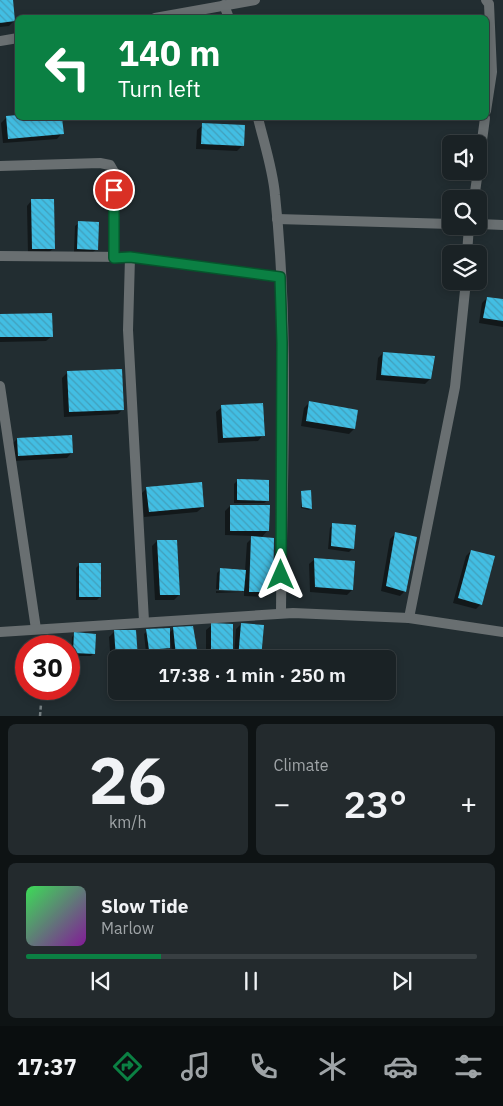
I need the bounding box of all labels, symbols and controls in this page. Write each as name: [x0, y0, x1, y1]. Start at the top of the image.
text: 140 m: [118, 30, 221, 76]
icon: left: [35, 35, 100, 100]
text: Turn left: [118, 74, 201, 103]
map controls: [442, 135, 487, 290]
button: sound: [442, 135, 487, 180]
pin: [93, 169, 135, 211]
icon: arrive: [100, 176, 128, 204]
button: search: [442, 190, 487, 235]
button: layers: [442, 245, 487, 290]
position arrow: [254, 548, 306, 600]
speed limit sign: 30: [15, 635, 80, 700]
text: 17:38 · 1 min · 250 m: [158, 663, 346, 687]
text: 26: [89, 737, 167, 822]
text: Climate: [274, 755, 329, 775]
text: 23°: [344, 779, 407, 828]
text: −: [274, 785, 290, 822]
text: +: [460, 785, 477, 822]
text: km/h: [109, 812, 147, 832]
text: Slow Tide: [101, 894, 188, 918]
text: Marlow: [101, 918, 154, 938]
icon: previous: [87, 967, 115, 995]
icon: pause: [237, 967, 265, 995]
icon: next: [388, 967, 416, 995]
icon: directions: [110, 1049, 145, 1084]
icon: music: [178, 1049, 213, 1084]
icon: phone: [246, 1049, 281, 1084]
icon: climate: [315, 1049, 350, 1084]
icon: car: [383, 1049, 418, 1084]
icon: filters: [451, 1049, 486, 1084]
text: 17:37: [17, 1052, 77, 1081]

